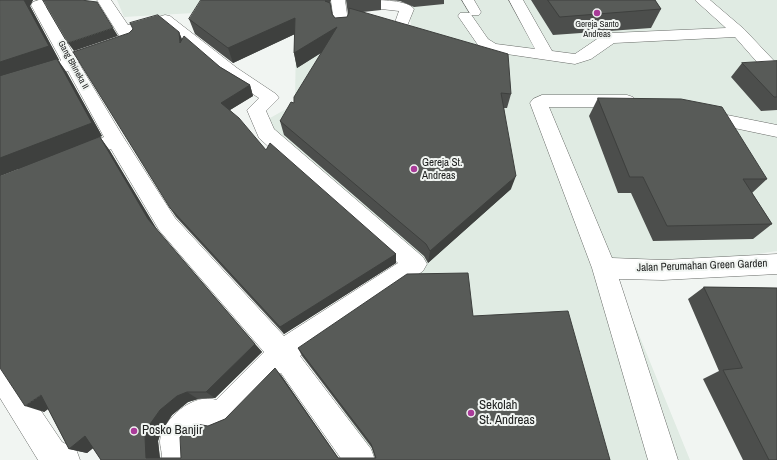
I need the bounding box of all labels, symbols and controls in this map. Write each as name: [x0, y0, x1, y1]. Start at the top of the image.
marker: Gereja Santo Andreas: [592, 8, 602, 18]
place label: Gereja Santo Andreas: [575, 20, 619, 41]
street label: Gang Bhineka II: [55, 39, 91, 91]
place label: Gereja St. Andreas: [422, 156, 463, 182]
marker: Gereja St. Andreas: [409, 164, 419, 174]
street label: Jalan Perumahan Green Garden: [636, 257, 768, 275]
place label: Sekolah St. Andreas: [479, 398, 535, 429]
marker: Sekolah St. Andreas: [466, 408, 476, 418]
place label: Posko Banjir: [142, 423, 202, 439]
marker: Posko Banjir: [129, 426, 139, 436]

